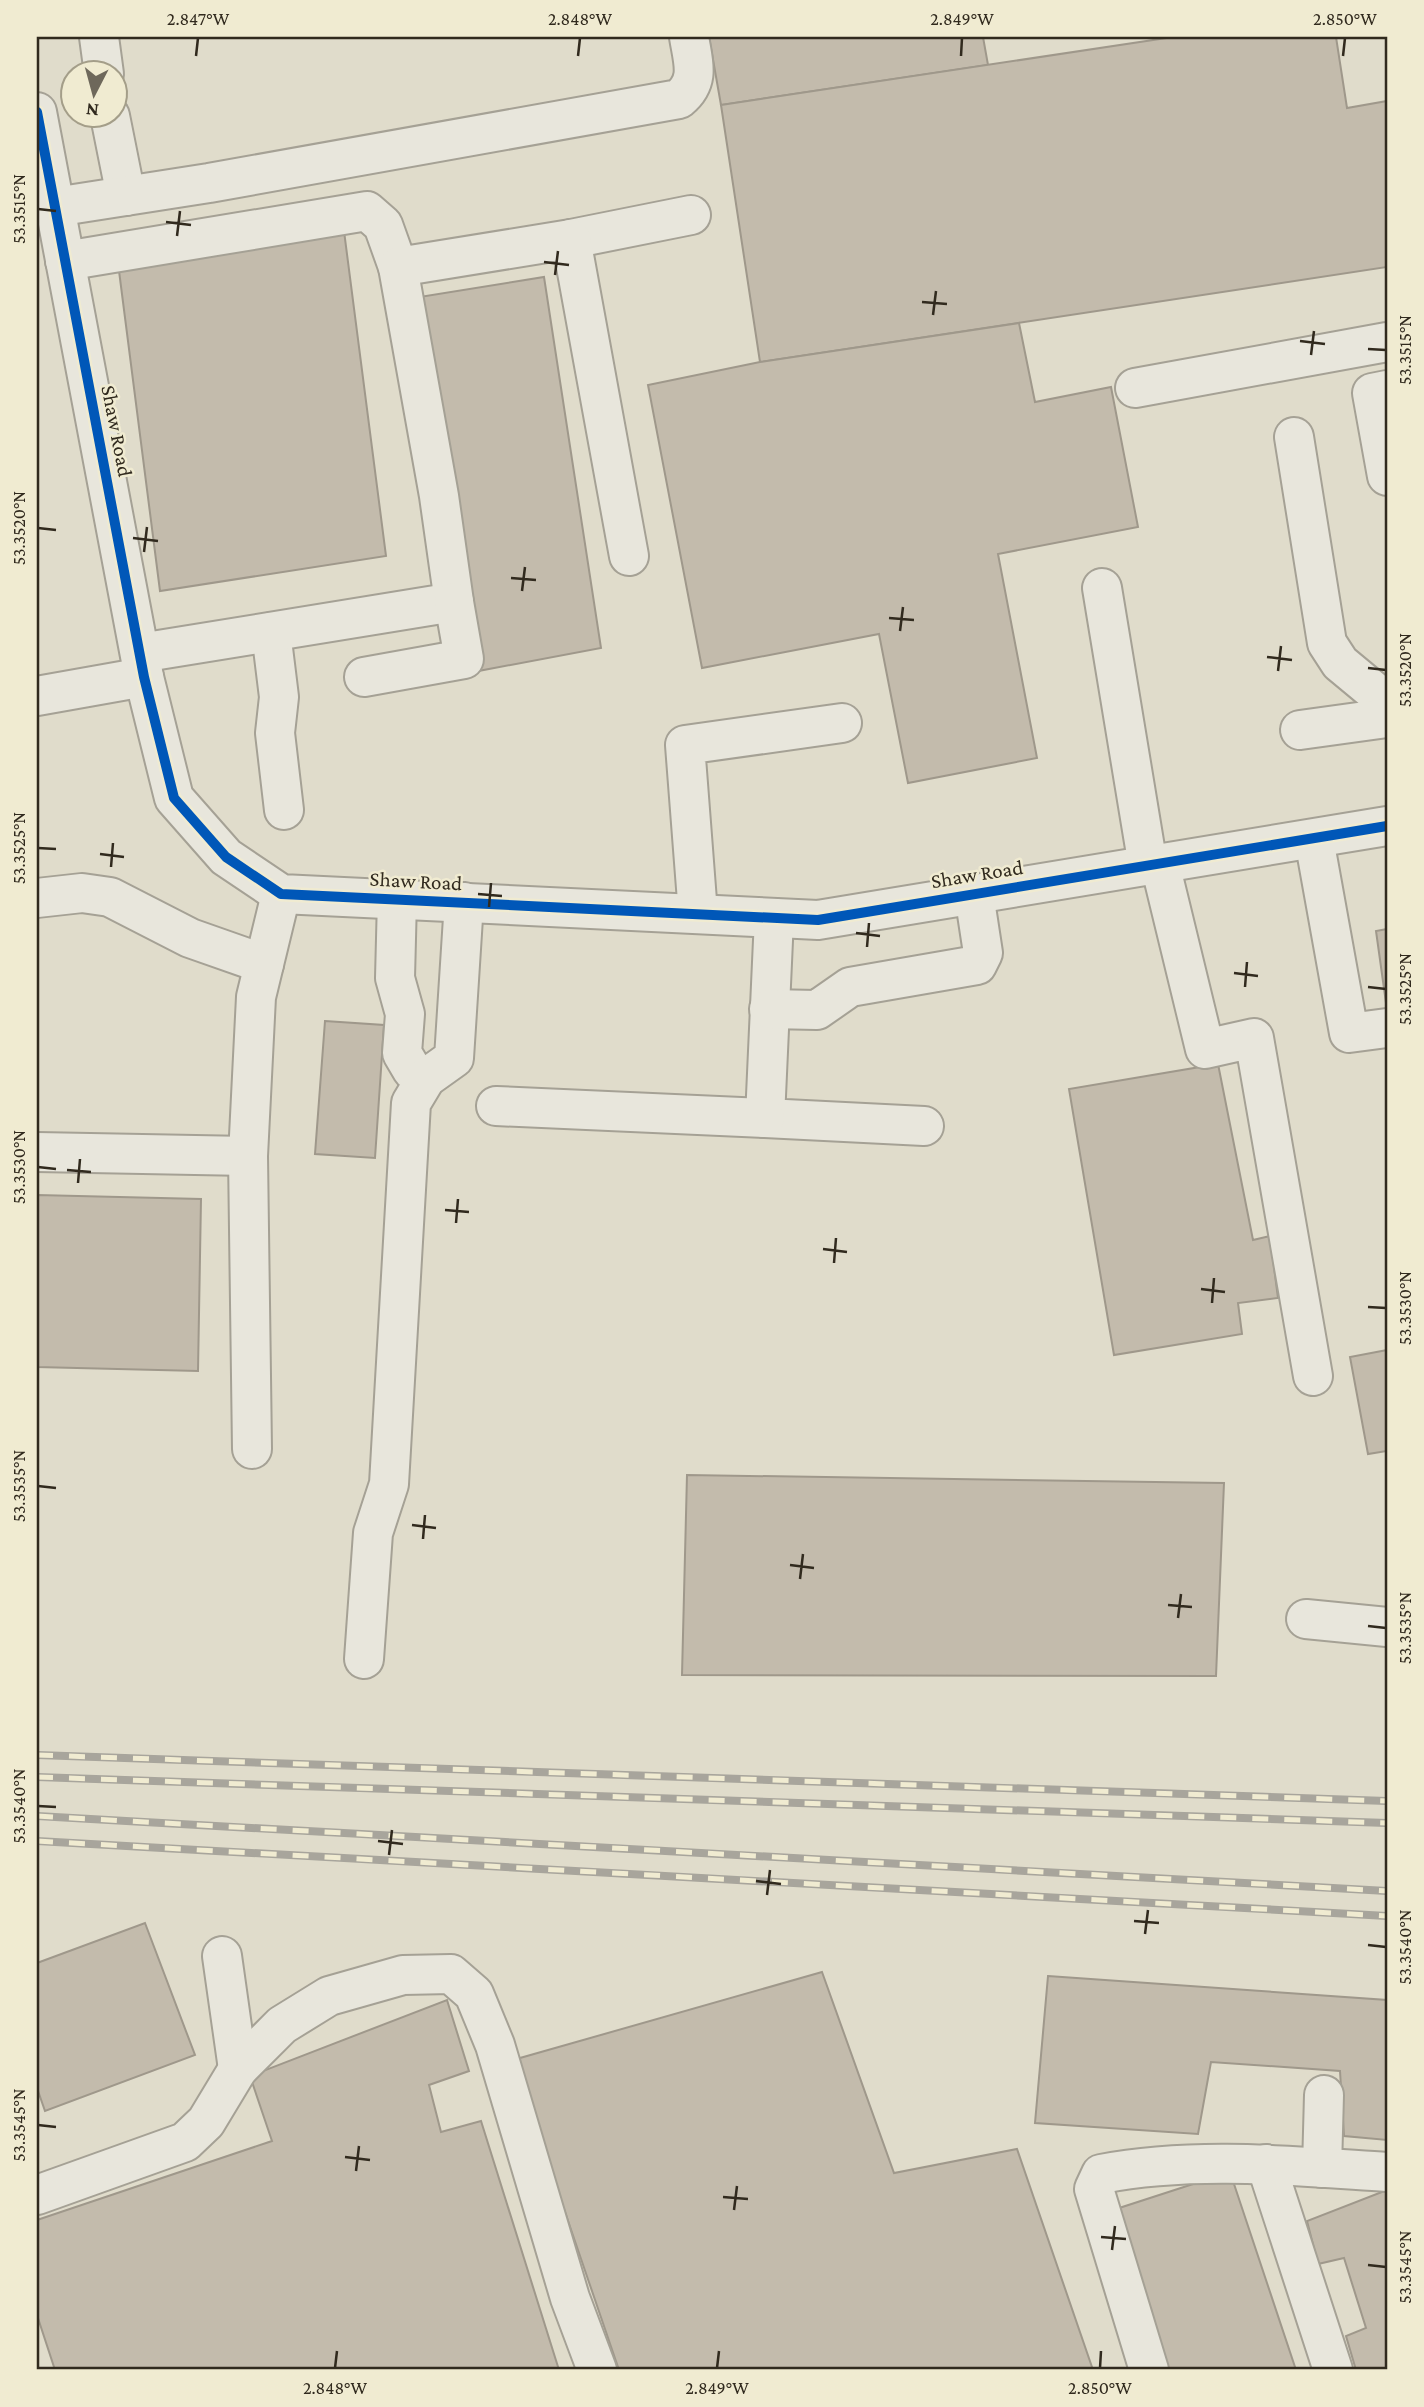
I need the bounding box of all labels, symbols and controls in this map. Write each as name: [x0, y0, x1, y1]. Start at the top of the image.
text: 2.847°W: [167, 9, 230, 29]
text: 2.848°W: [548, 9, 612, 29]
text: 2.849°W: [930, 9, 994, 29]
text: 2.850°W: [1313, 9, 1377, 29]
north arrow: [60, 60, 130, 130]
text: N: [85, 99, 100, 122]
text: 53.3515°N: [9, 174, 29, 244]
text: 53.3515°N: [1395, 315, 1415, 385]
street label: Shaw Road: [96, 383, 138, 479]
text: 53.3520°N: [9, 491, 29, 565]
text: 53.3520°N: [1395, 633, 1415, 707]
text: 53.3525°N: [9, 812, 29, 884]
street label: Shaw Road: [929, 855, 1025, 893]
street label: Shaw Road: [369, 867, 463, 895]
text: 53.3525°N: [1395, 953, 1415, 1025]
text: 53.3530°N: [9, 1130, 29, 1204]
text: 53.3530°N: [1395, 1271, 1415, 1345]
text: 53.3535°N: [9, 1450, 29, 1522]
text: 53.3535°N: [1395, 1592, 1415, 1664]
text: 53.3540°N: [9, 1768, 29, 1844]
text: 53.3540°N: [1395, 1909, 1415, 1985]
text: 53.3545°N: [9, 2088, 29, 2162]
text: 53.3545°N: [1395, 2230, 1415, 2304]
text: 2.848°W: [303, 2378, 367, 2398]
text: 2.849°W: [685, 2378, 749, 2398]
text: 2.850°W: [1068, 2378, 1132, 2398]

